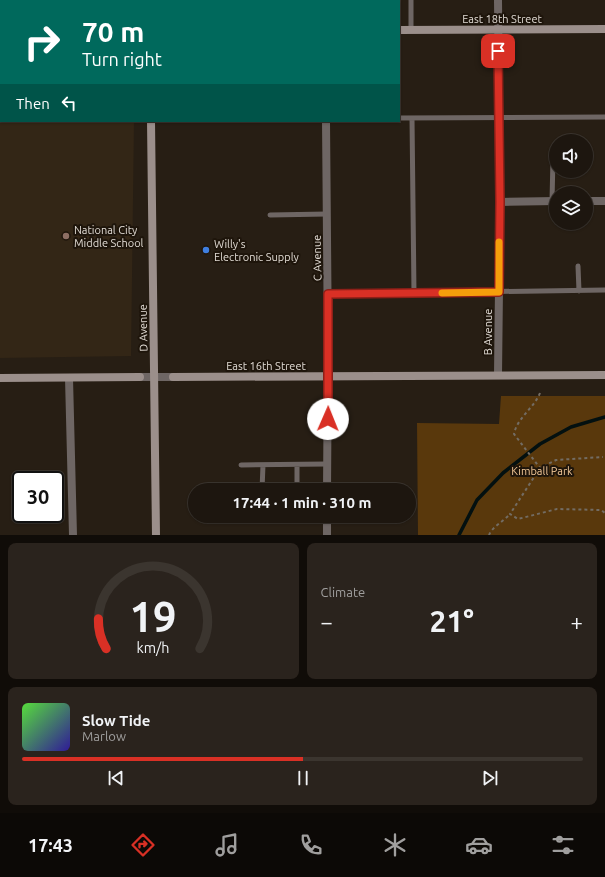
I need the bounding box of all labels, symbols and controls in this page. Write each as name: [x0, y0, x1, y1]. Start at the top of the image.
street label: East 18th Street: [462, 13, 543, 25]
icon: right: [16, 16, 68, 68]
text: 70 m: [82, 16, 144, 47]
pin: [481, 34, 515, 68]
icon: arrive: [487, 40, 509, 62]
text: Turn right: [82, 49, 162, 69]
icon: left: [58, 92, 80, 114]
text: Then: [16, 95, 50, 112]
map controls: [549, 134, 593, 230]
button: sound: [549, 134, 593, 178]
button: layers: [549, 186, 593, 230]
place label: National City Middle School: [74, 224, 144, 249]
marker: National City Middle School: [61, 231, 71, 241]
street label: C Avenue: [311, 235, 323, 281]
place label: Willy's Electronic Supply: [214, 238, 300, 263]
marker: Willy's Electronic Supply: [201, 245, 211, 255]
street label: D Avenue: [137, 304, 149, 352]
street label: B Avenue: [482, 309, 494, 355]
street label: East 16th Street: [226, 360, 307, 372]
position arrow: [307, 398, 349, 440]
park label: Kimball Park: [511, 465, 573, 477]
speed limit sign: 30: [12, 471, 64, 523]
text: 17:44 · 1 min · 310 m: [233, 494, 371, 511]
text: Climate: [321, 585, 365, 599]
text: 19: [130, 593, 177, 640]
text: 21°: [430, 604, 474, 638]
text: −: [321, 609, 333, 634]
text: +: [571, 609, 583, 634]
text: km/h: [137, 640, 170, 656]
text: Slow Tide: [82, 712, 150, 729]
text: Marlow: [82, 729, 126, 743]
icon: previous: [105, 767, 127, 789]
icon: pause: [292, 767, 314, 789]
icon: next: [479, 767, 501, 789]
icon: directions: [129, 831, 157, 859]
icon: music: [213, 831, 241, 859]
icon: phone: [297, 831, 325, 859]
icon: climate: [381, 831, 409, 859]
icon: car: [465, 831, 493, 859]
icon: filters: [549, 831, 577, 859]
text: 17:43: [28, 835, 73, 855]

